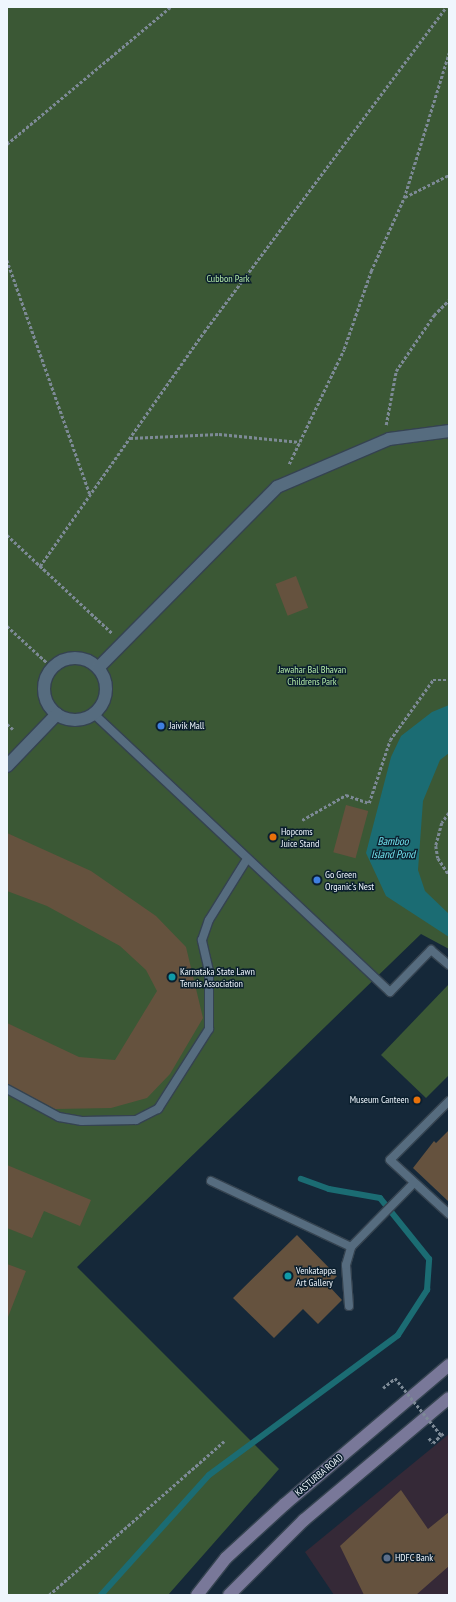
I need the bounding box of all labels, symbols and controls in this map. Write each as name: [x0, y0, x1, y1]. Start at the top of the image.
park label: Cubbon Park: [206, 273, 250, 285]
park label: Jawahar Bal Bhavan Childrens Park: [278, 663, 346, 686]
place label: Jaivik Mall: [169, 720, 205, 732]
marker: Jaivik Mall: [156, 721, 166, 731]
place label: Hopcoms Juice Stand: [281, 825, 319, 848]
marker: Hopcoms Juice Stand: [268, 832, 278, 842]
water label: Bamboo Island Pond: [371, 835, 415, 861]
place label: Go Green Organic's Nest: [325, 868, 374, 892]
marker: Go Green Organic's Nest: [312, 875, 322, 885]
place label: Karnataka State Lawn Tennis Association: [180, 965, 255, 988]
marker: Karnataka State Lawn Tennis Association: [167, 972, 177, 982]
place label: Museum Canteen: [350, 1094, 409, 1106]
marker: Museum Canteen: [412, 1095, 422, 1105]
place label: Venkatappa Art Gallery: [296, 1264, 336, 1288]
marker: Venkatappa Art Gallery: [283, 1271, 293, 1281]
street label: KASTURBA ROAD: [292, 1451, 346, 1499]
place label: HDFC Bank: [395, 1552, 433, 1564]
marker: HDFC Bank: [382, 1553, 392, 1563]

